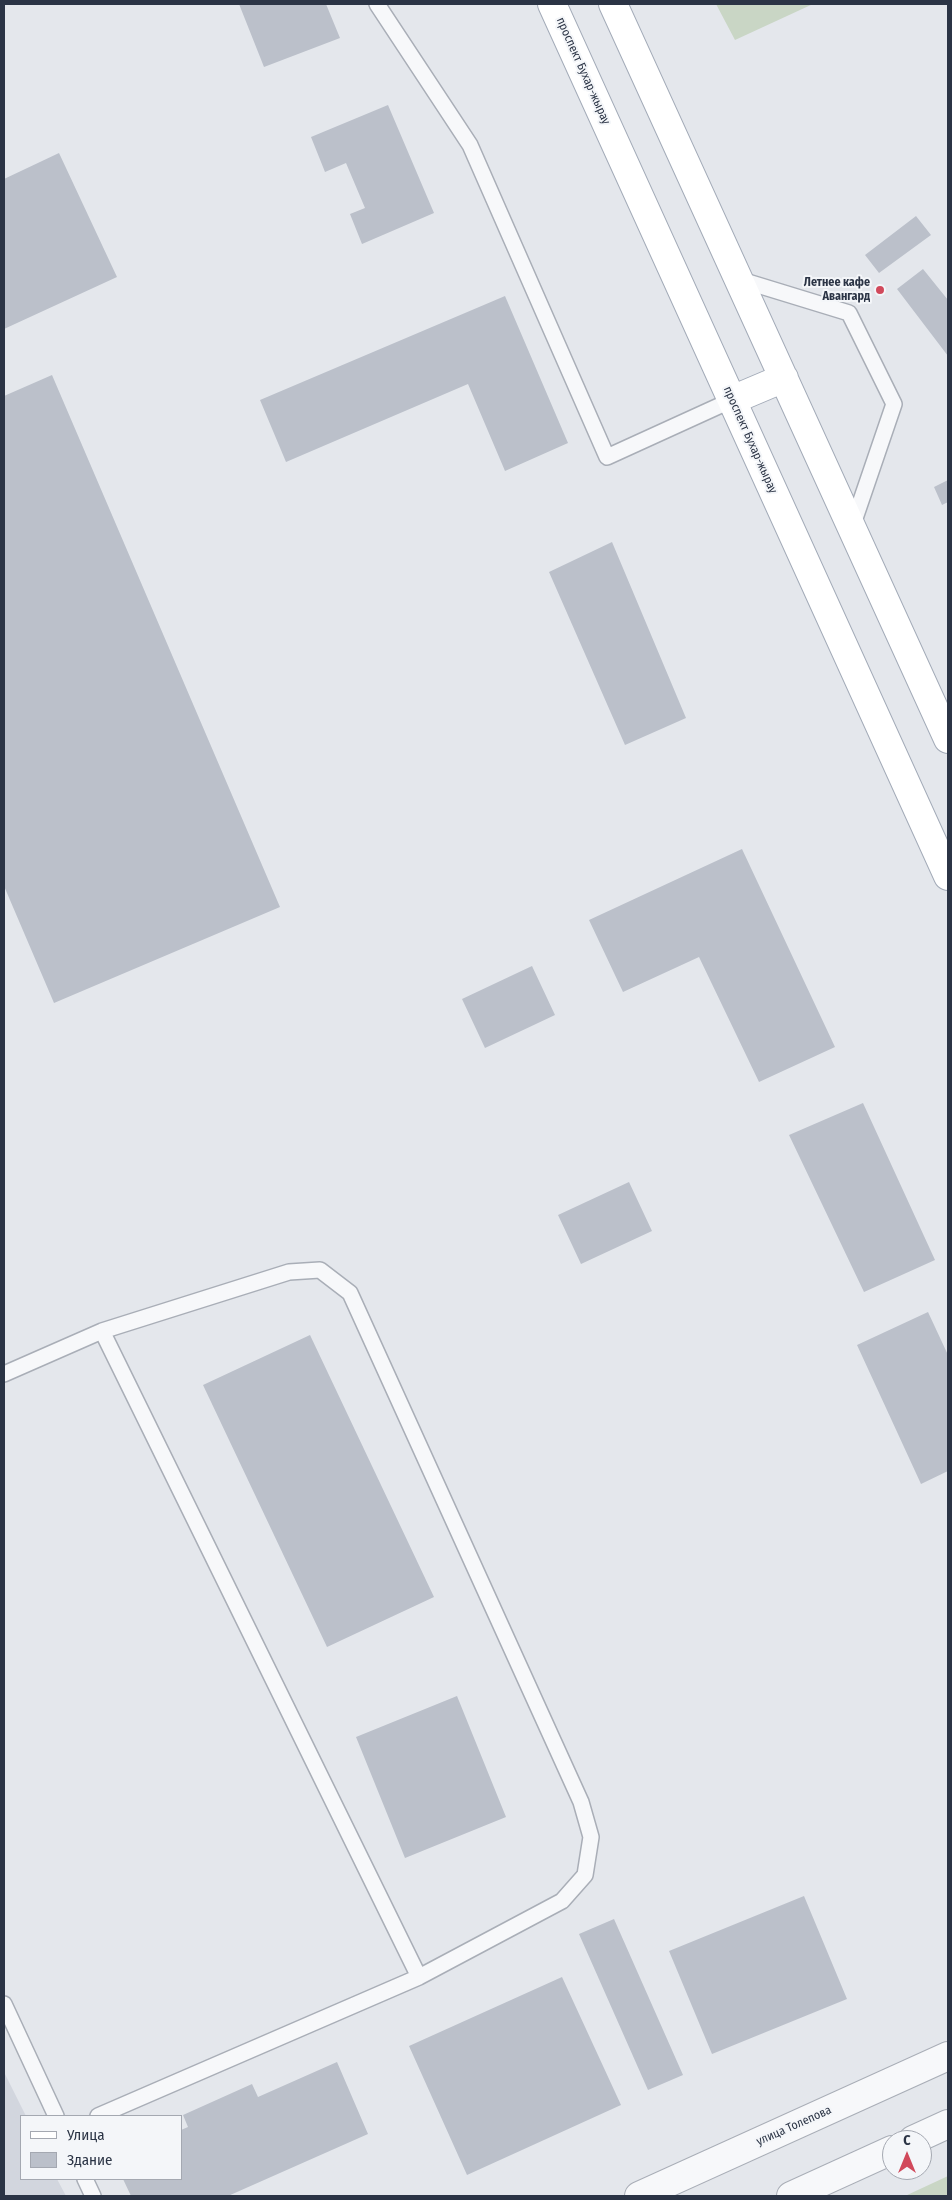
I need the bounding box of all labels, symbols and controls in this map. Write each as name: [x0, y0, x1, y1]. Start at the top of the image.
street label: проспект Бухар-жырау: [553, 15, 613, 127]
place label: Летнее кафе Авангард: [804, 276, 870, 304]
marker: Летнее кафе Авангард: [874, 284, 886, 296]
street label: проспект Бухар-жырау: [720, 384, 780, 496]
street label: улица Толепова: [754, 2103, 834, 2149]
legend: [20, 2115, 182, 2180]
text: Улица: [67, 2126, 105, 2144]
north arrow: [882, 2130, 932, 2180]
text: С: [903, 2132, 911, 2149]
text: Здание: [67, 2151, 113, 2169]

